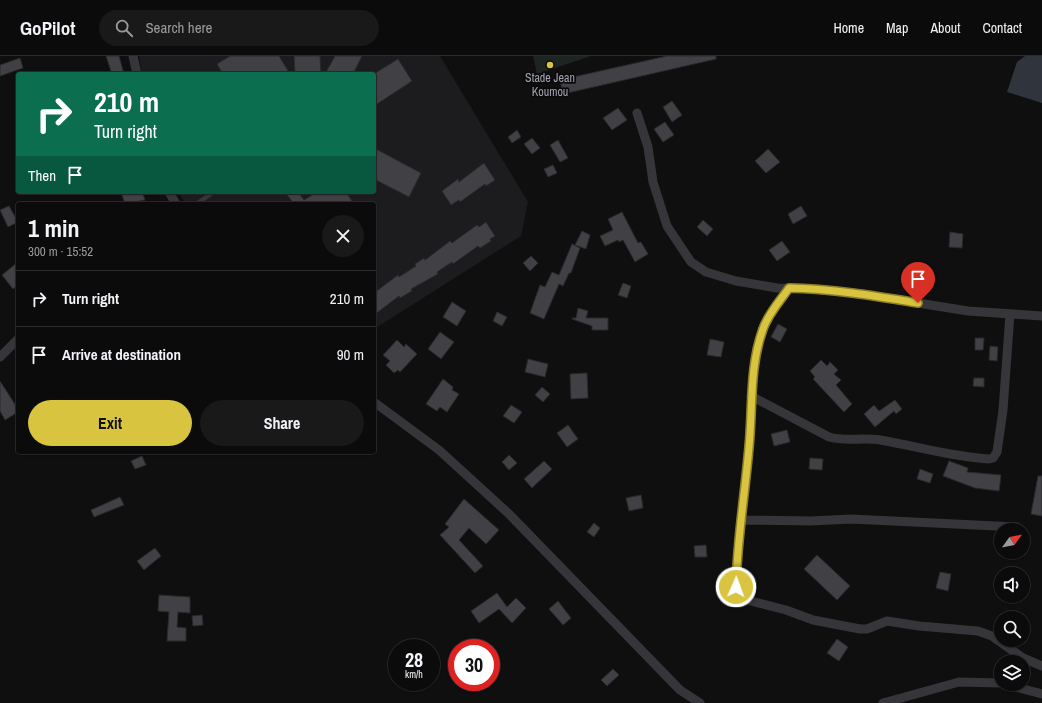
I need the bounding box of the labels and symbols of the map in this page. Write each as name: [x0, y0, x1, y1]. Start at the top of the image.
marker: Stade Jean Koumou: [545, 60, 555, 70]
place label: Stade Jean Koumou: [525, 70, 575, 100]
pin: [901, 262, 935, 303]
north arrow: [994, 523, 1030, 559]
position arrow: [715, 566, 757, 608]
speed limit sign: 30: [448, 639, 500, 691]

